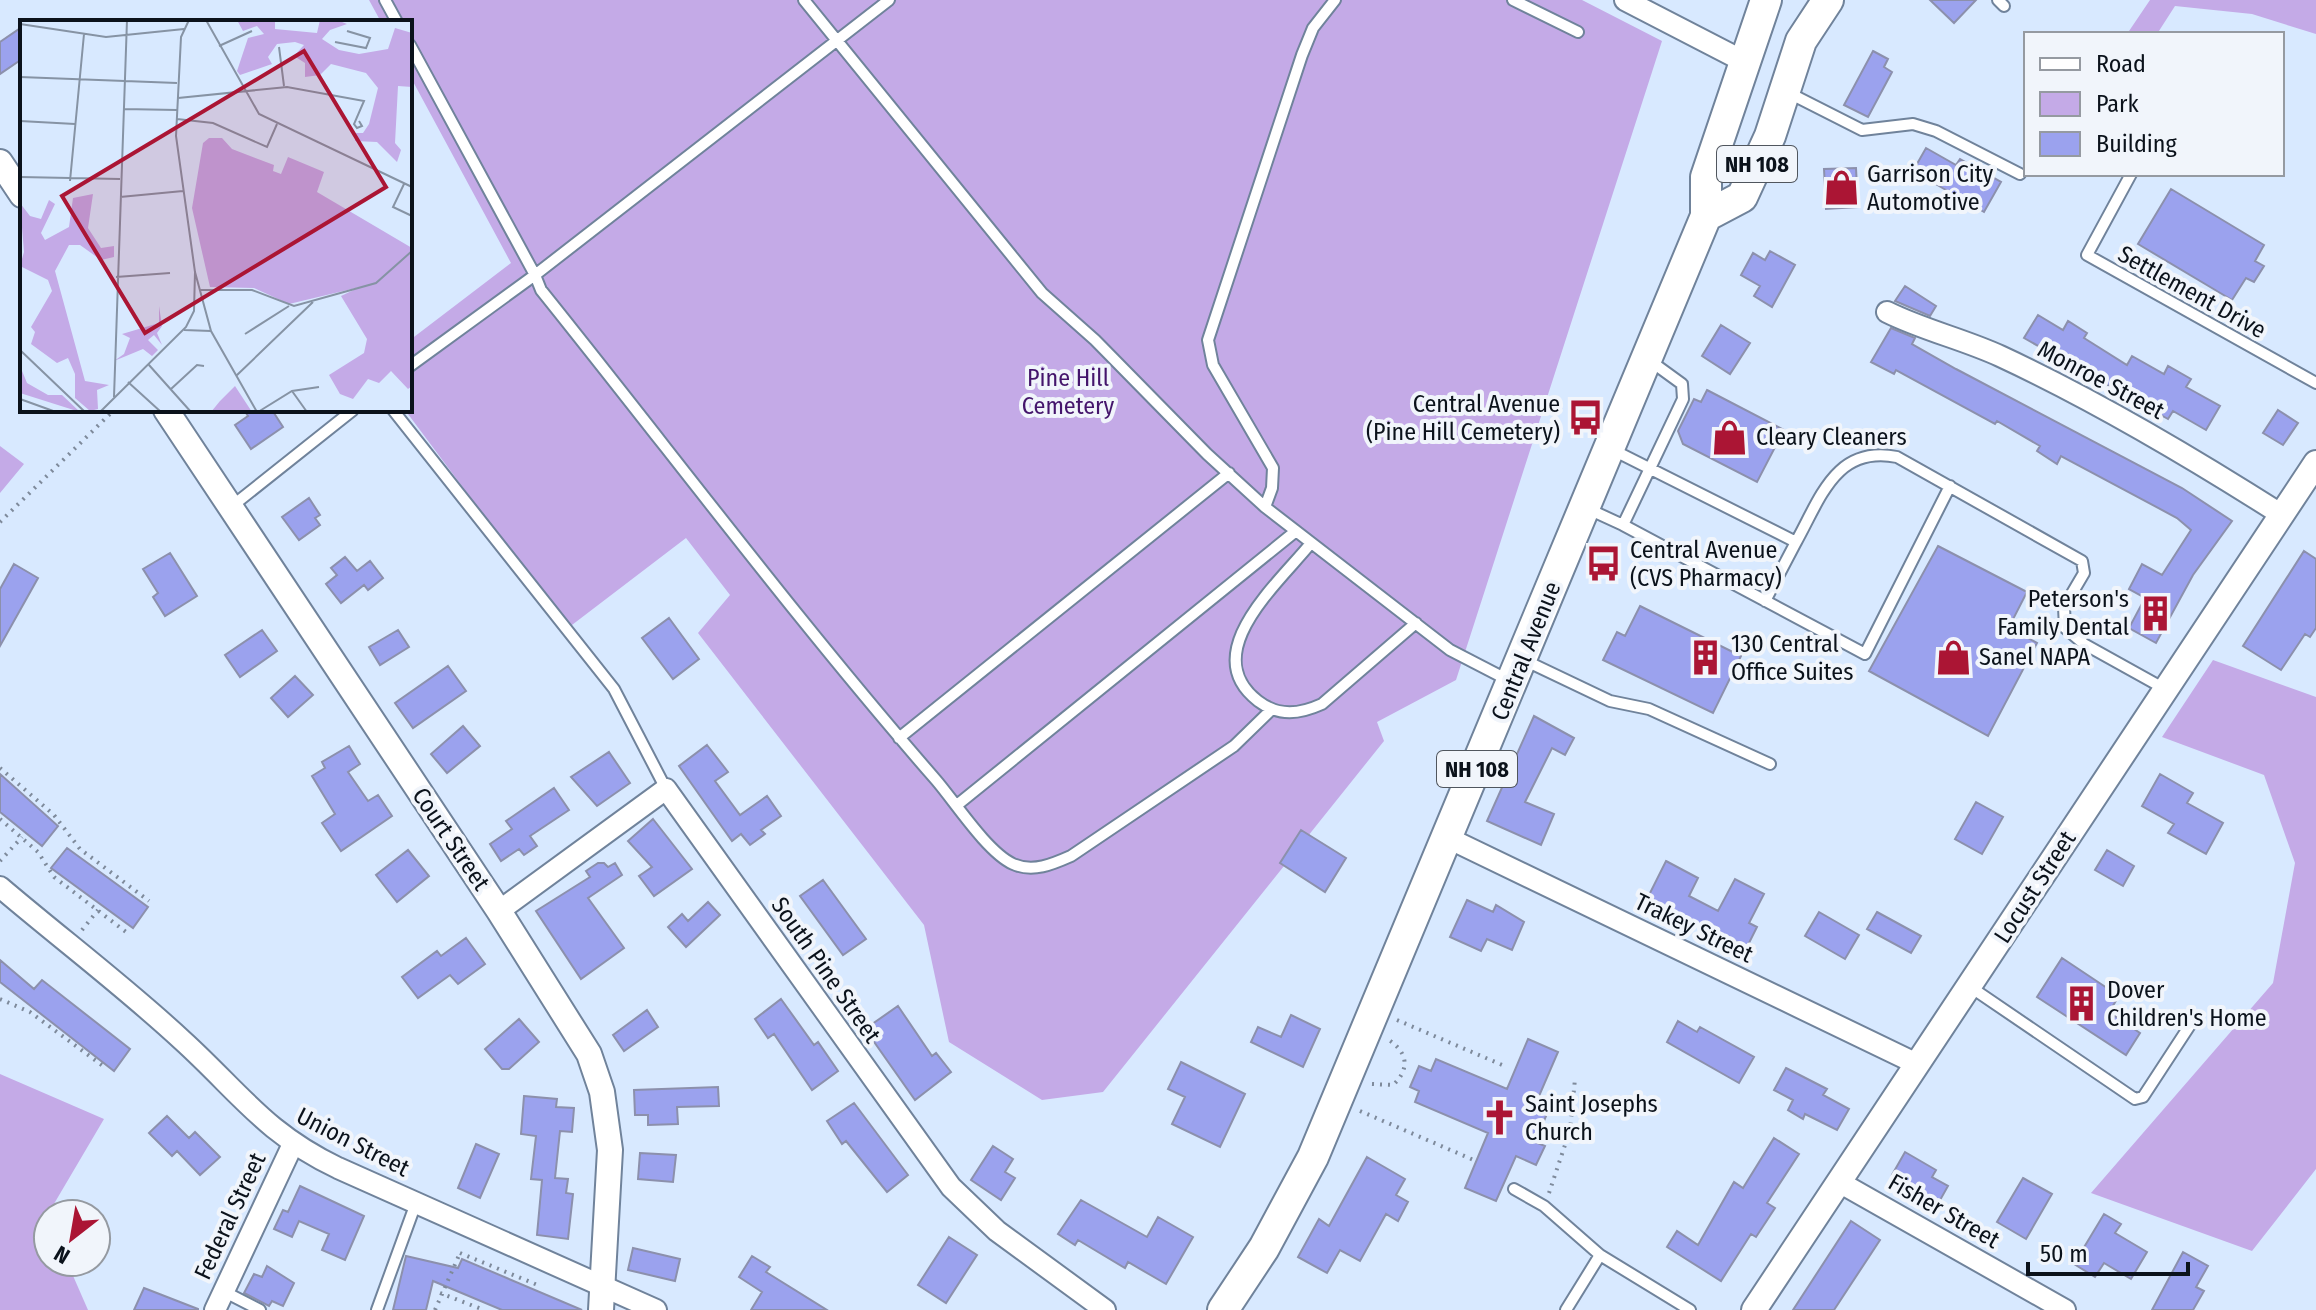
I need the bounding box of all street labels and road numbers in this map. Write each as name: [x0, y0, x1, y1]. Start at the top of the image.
road number: NH 108: [1717, 146, 1797, 182]
street label: Settlement Drive: [2113, 240, 2271, 344]
street label: Monroe Street: [2033, 335, 2169, 425]
street label: Central Avenue: [1485, 577, 1567, 725]
road number: NH 108: [1437, 751, 1517, 787]
street label: Court Street: [406, 782, 496, 896]
street label: Locust Street: [1988, 826, 2082, 948]
street label: Trakey Street: [1630, 887, 1758, 969]
street label: South Pine Street: [765, 892, 887, 1048]
street label: Union Street: [292, 1102, 414, 1182]
street label: Federal Street: [188, 1148, 272, 1284]
street label: Fisher Street: [1883, 1168, 2005, 1254]

